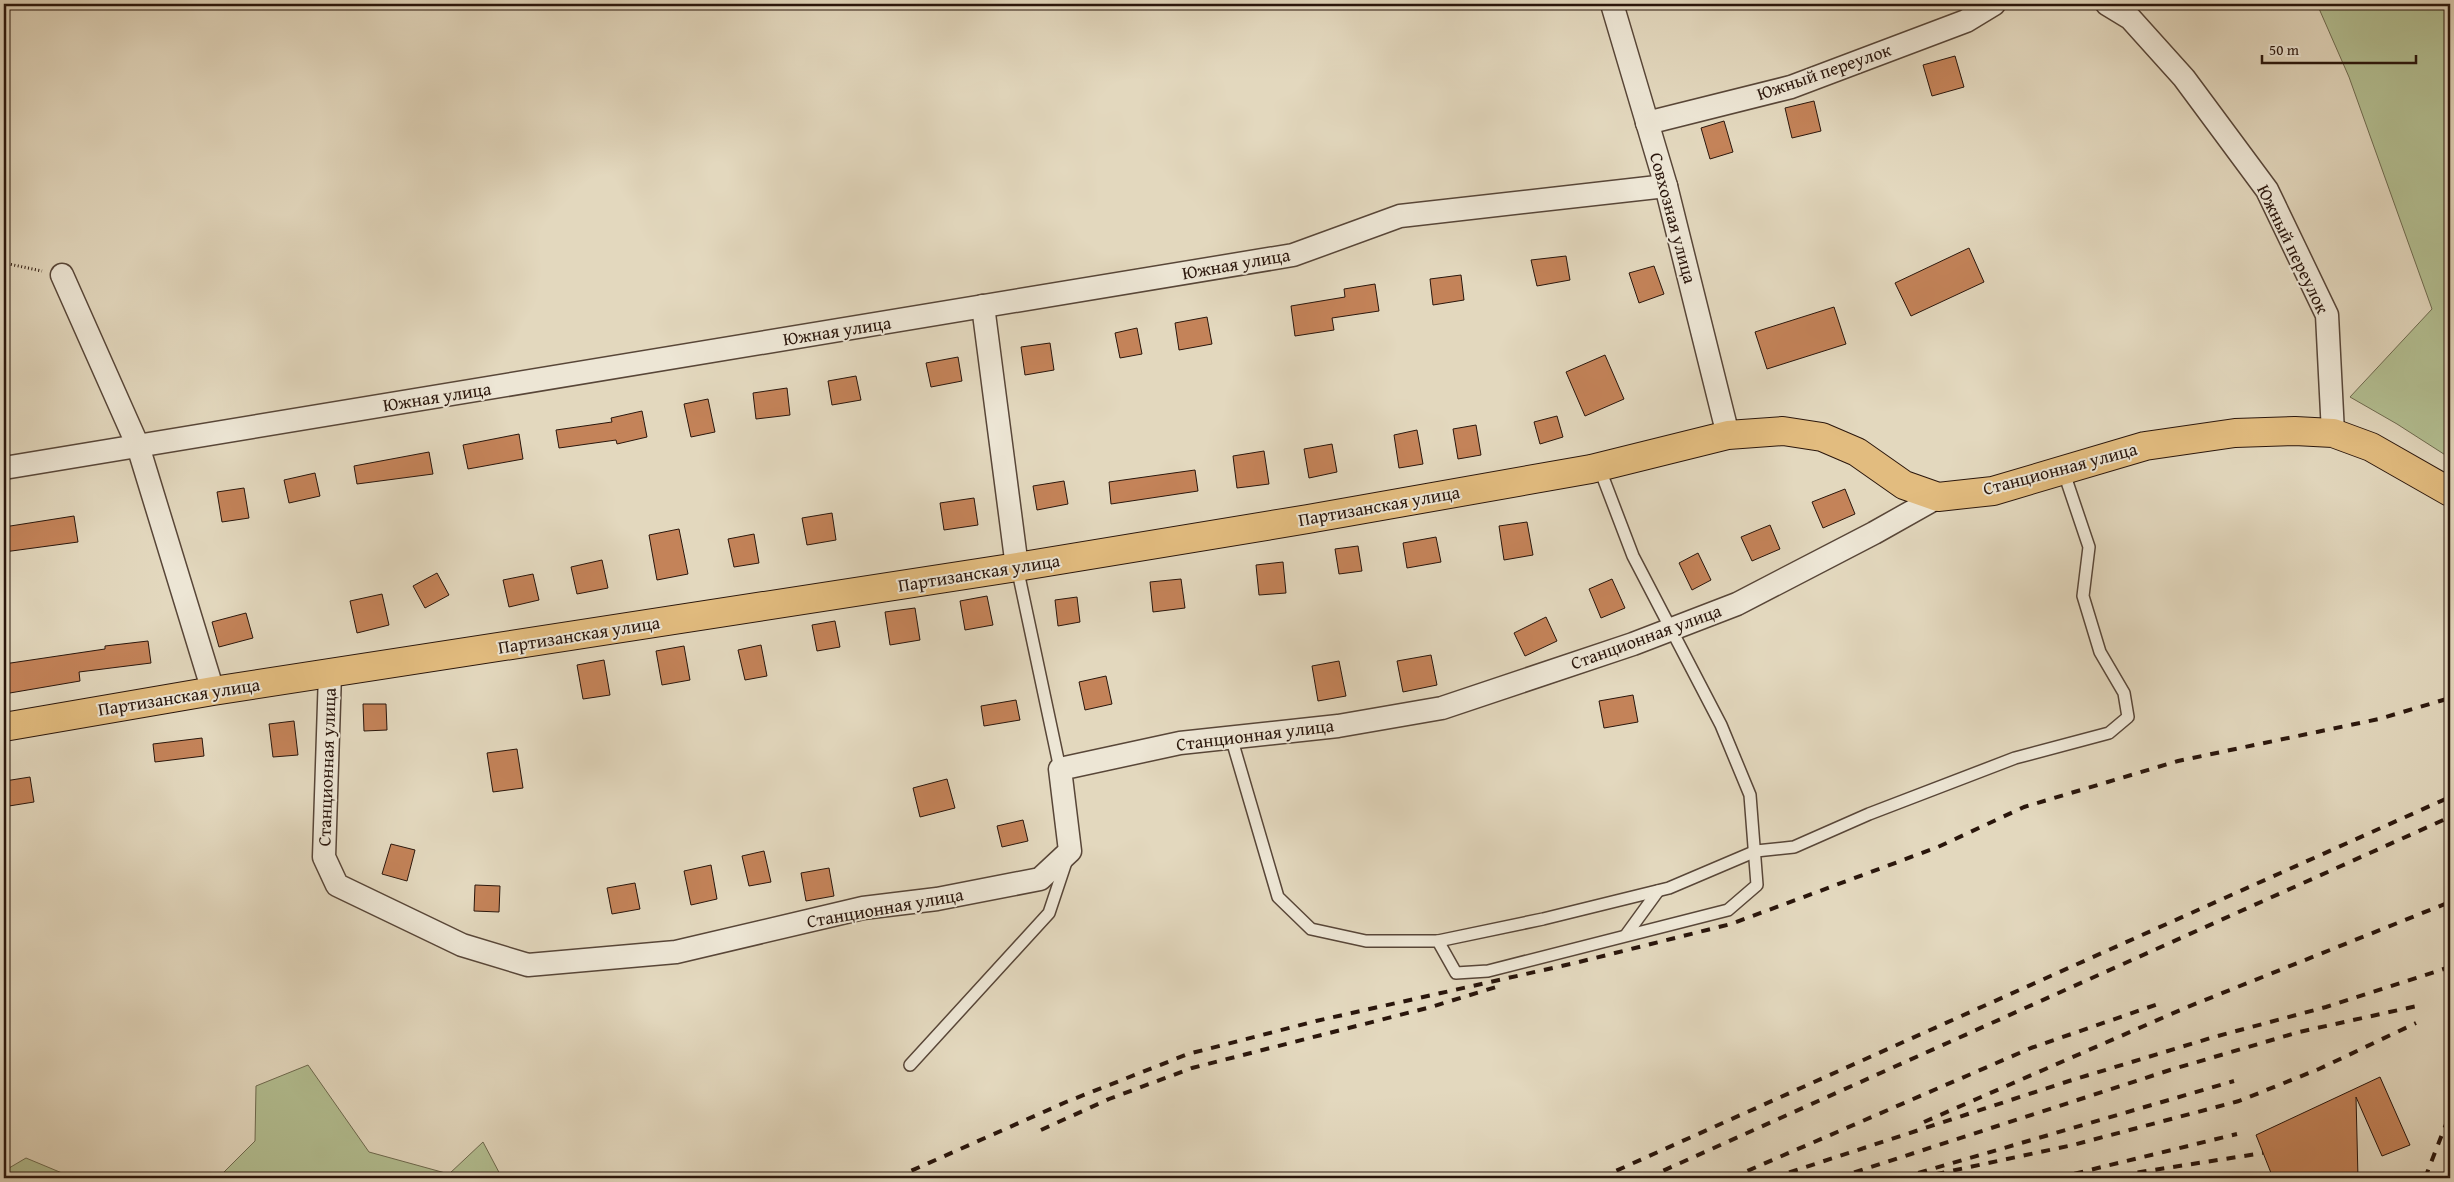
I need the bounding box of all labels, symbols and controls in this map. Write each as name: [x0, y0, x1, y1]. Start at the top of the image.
scale bar: [2262, 32, 2415, 64]
street label: Южный переулок: [1753, 36, 1895, 107]
text: 50 m: [2269, 39, 2300, 60]
street label: Совхозная улица: [1643, 149, 1704, 287]
street label: Южный переулок: [2250, 180, 2337, 318]
street label: Южная улица: [1180, 241, 1292, 286]
street label: Южная улица: [781, 309, 893, 352]
street label: Южная улица: [381, 375, 493, 418]
street label: Станционная улица: [1980, 435, 2140, 502]
street label: Партизанская улица: [1296, 478, 1462, 533]
street label: Партизанская улица: [896, 546, 1062, 599]
street label: Станционная улица: [1567, 597, 1725, 676]
street label: Партизанская улица: [496, 608, 662, 661]
street label: Партизанская улица: [96, 670, 262, 723]
street label: Станционная улица: [310, 687, 343, 847]
street label: Станционная улица: [1175, 711, 1336, 758]
street label: Станционная улица: [804, 880, 966, 935]

